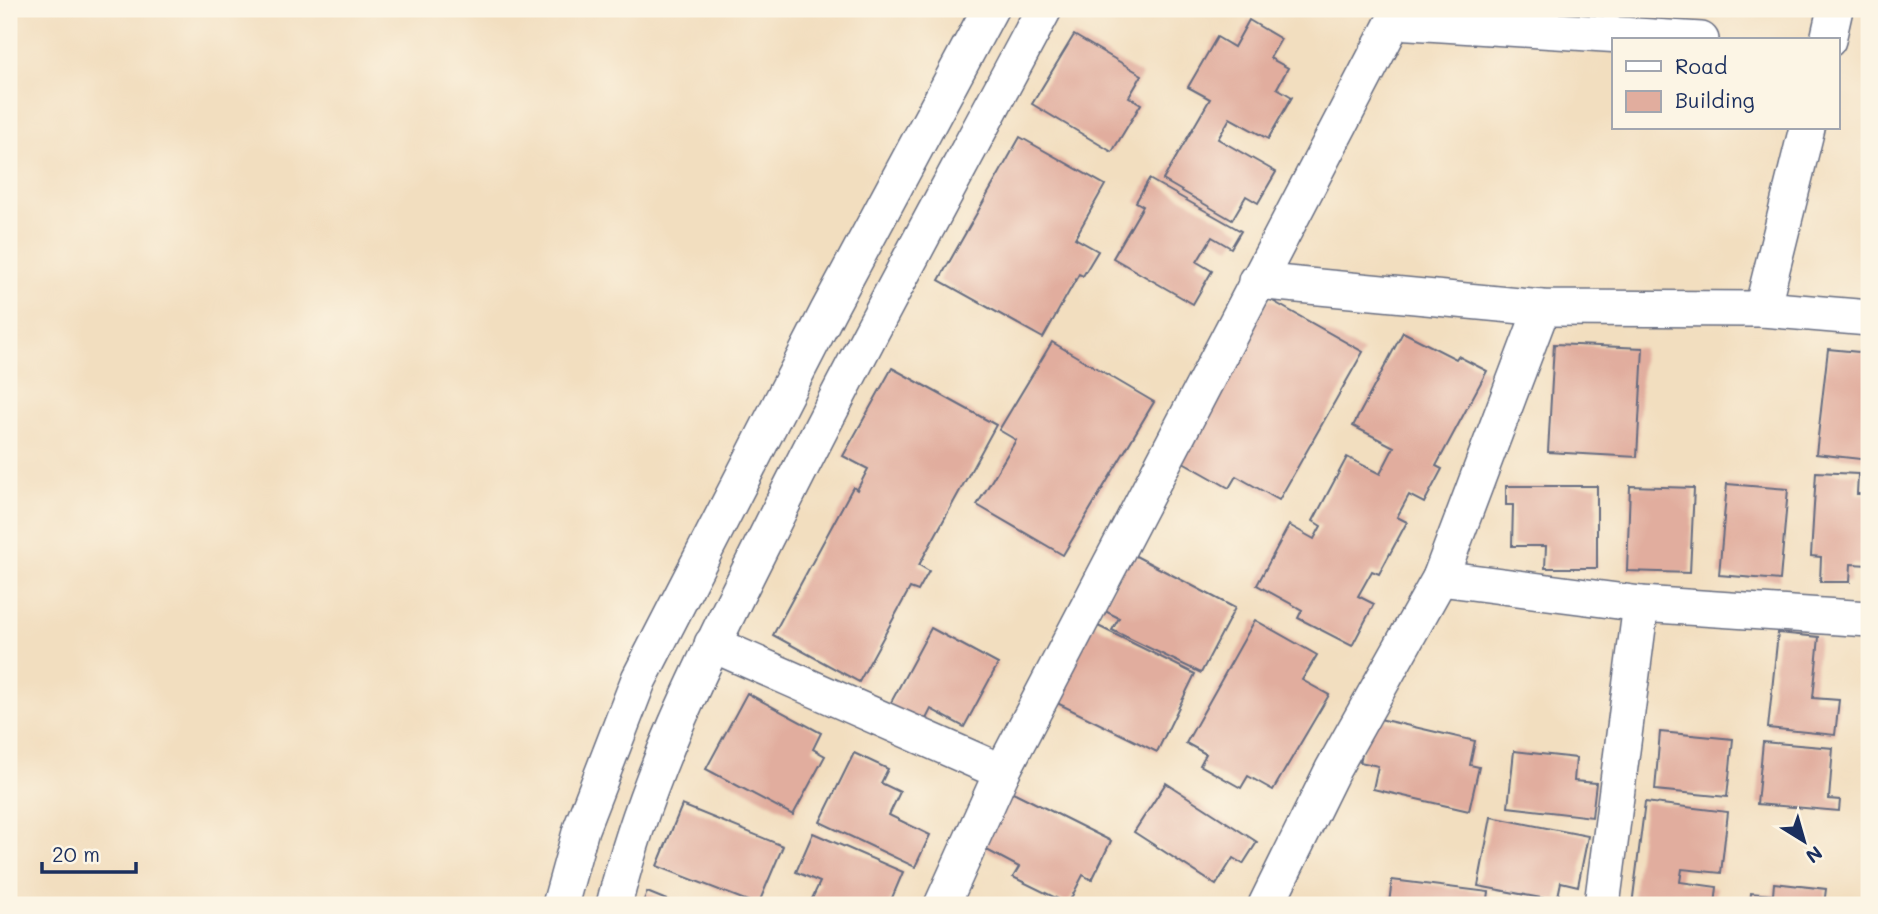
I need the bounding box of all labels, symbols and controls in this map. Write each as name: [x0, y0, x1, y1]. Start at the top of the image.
legend: [1612, 38, 1840, 130]
text: Road: [1675, 52, 1727, 79]
text: Building: [1675, 86, 1755, 113]
north arrow: [1770, 806, 1840, 876]
scale bar: [42, 830, 136, 874]
text: 20 m: [52, 840, 100, 867]
text: N: [1801, 841, 1828, 869]

